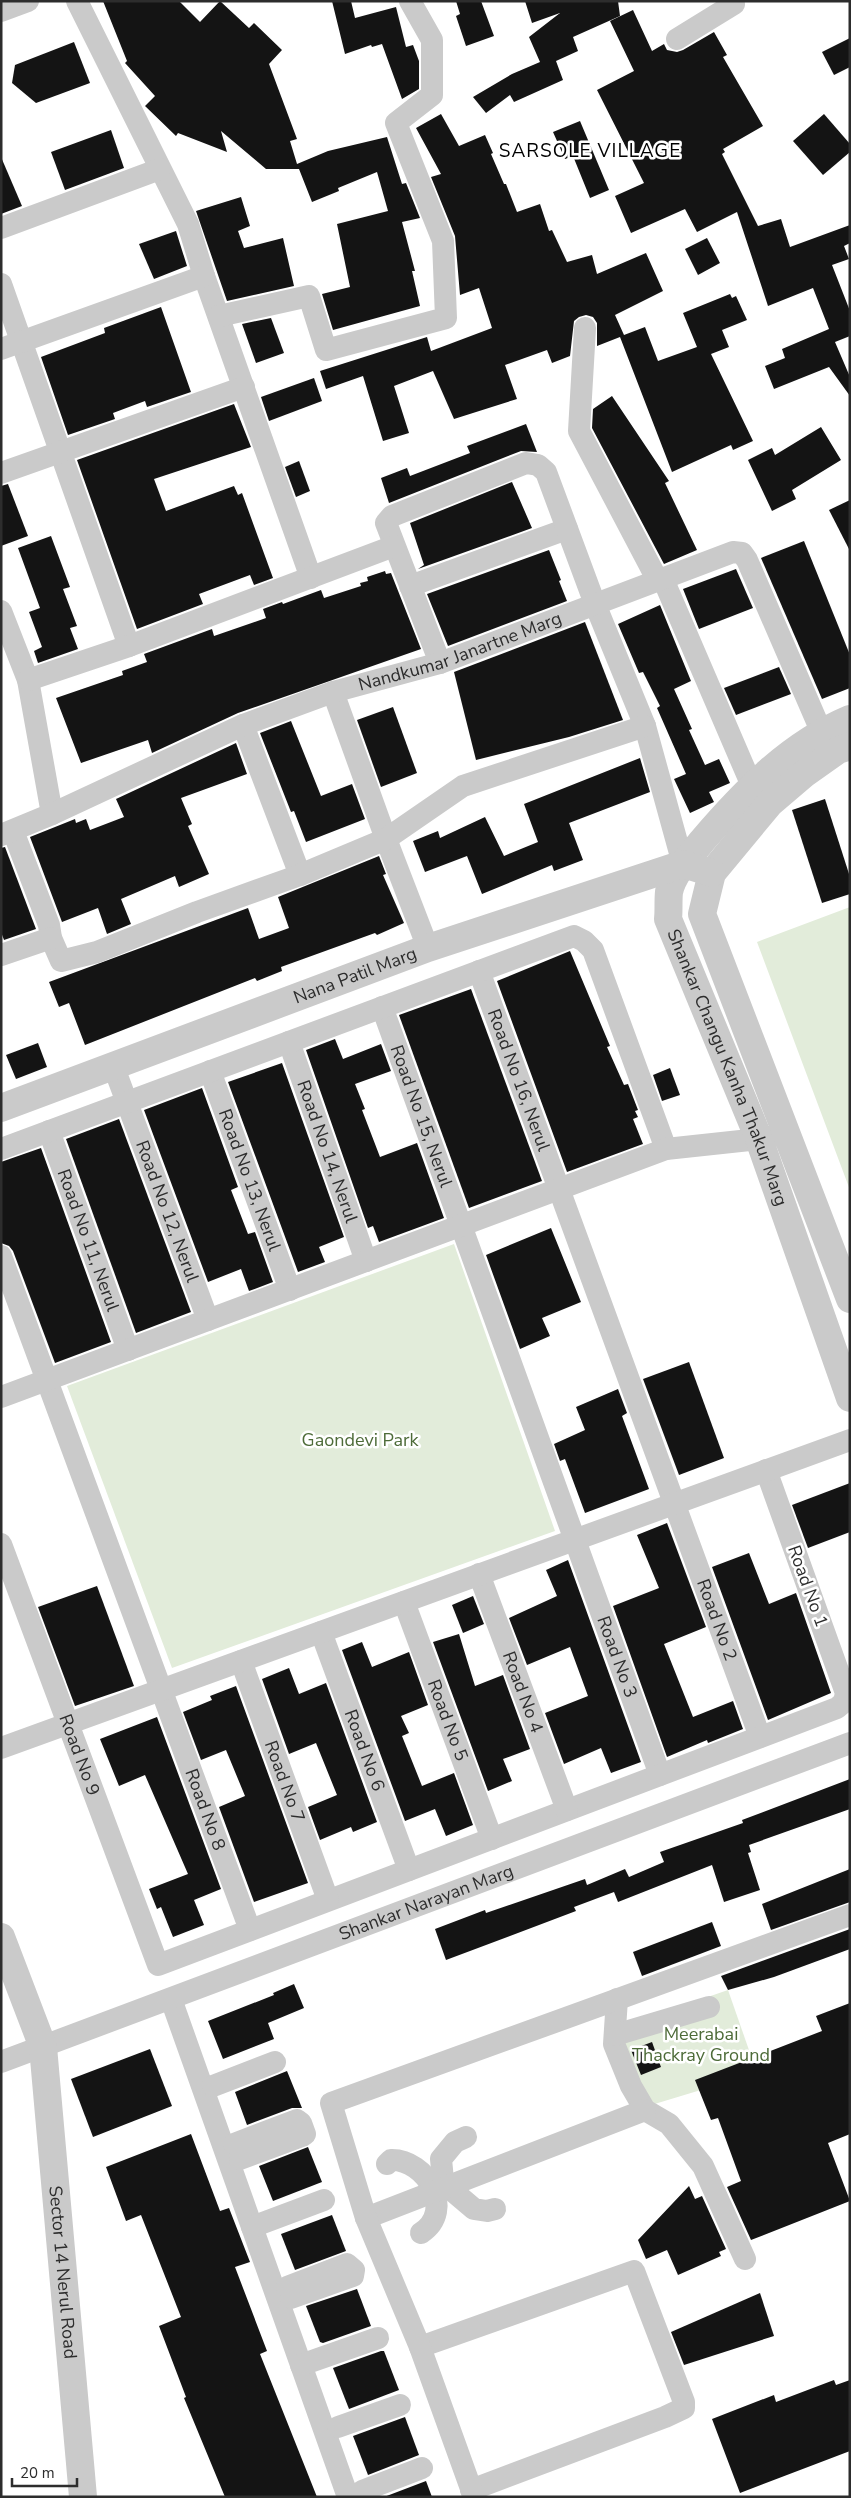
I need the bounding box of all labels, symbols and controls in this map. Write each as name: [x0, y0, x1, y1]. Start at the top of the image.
district label: SARSOLE VILLAGE: [499, 138, 681, 164]
street label: Nandkumar Janartne Marg: [355, 606, 565, 697]
street label: Shankar Changu Kanha Thakur Marg: [661, 925, 794, 1209]
street label: Nana Patil Marg: [290, 941, 420, 1009]
street label: Road No 16, Nerul: [482, 1005, 556, 1155]
street label: Road No 15, Nerul: [385, 1042, 458, 1191]
street label: Road No 14, Nerul: [291, 1077, 364, 1227]
street label: Road No 13, Nerul: [213, 1106, 287, 1255]
street label: Road No 12, Nerul: [130, 1137, 205, 1286]
street label: Road No 11, Nerul: [52, 1166, 125, 1315]
park label: Gaondevi Park: [302, 1428, 419, 1452]
street label: Road No 1: [782, 1542, 834, 1630]
street label: Road No 2: [691, 1576, 743, 1664]
street label: Road No 3: [591, 1613, 643, 1701]
street label: Road No 4: [497, 1648, 549, 1736]
street label: Road No 5: [422, 1676, 474, 1764]
street label: Road No 6: [339, 1706, 391, 1794]
street label: Road No 9: [53, 1711, 106, 1799]
street label: Road No 7: [259, 1737, 311, 1825]
street label: Road No 8: [179, 1765, 232, 1854]
street label: Shankar Narayan Marg: [335, 1859, 517, 1946]
park label: Meerabai Thackray Ground: [632, 2022, 770, 2067]
street label: Sector 14 Nerul Road: [43, 2185, 83, 2360]
scale bar: [12, 2456, 78, 2488]
text: 20 m: [20, 2463, 55, 2483]

